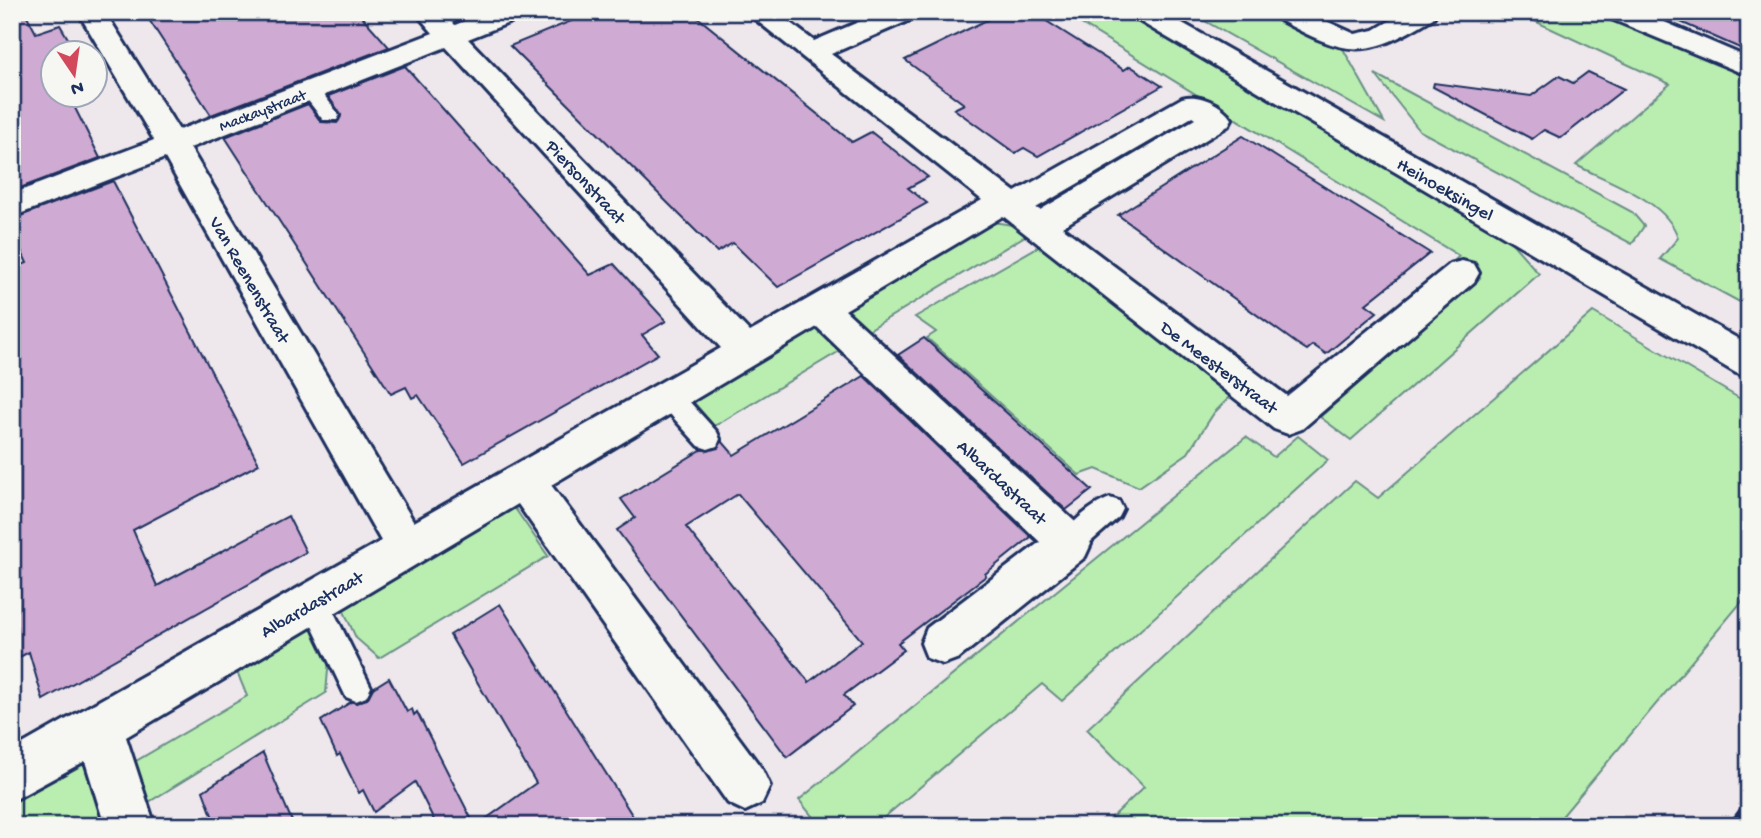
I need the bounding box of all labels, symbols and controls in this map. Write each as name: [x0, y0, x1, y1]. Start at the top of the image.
north arrow: [38, 38, 108, 108]
text: N: [68, 75, 86, 100]
street label: Mackaystraat: [217, 86, 311, 138]
street label: Piersonstraat: [539, 136, 631, 232]
street label: Heihoeksingel: [1392, 154, 1497, 228]
street label: Van Reenenstraat: [202, 212, 295, 350]
street label: De Meesterstraat: [1153, 316, 1283, 422]
street label: Albardastraat: [951, 436, 1052, 533]
street label: Albardastraat: [257, 566, 370, 645]

